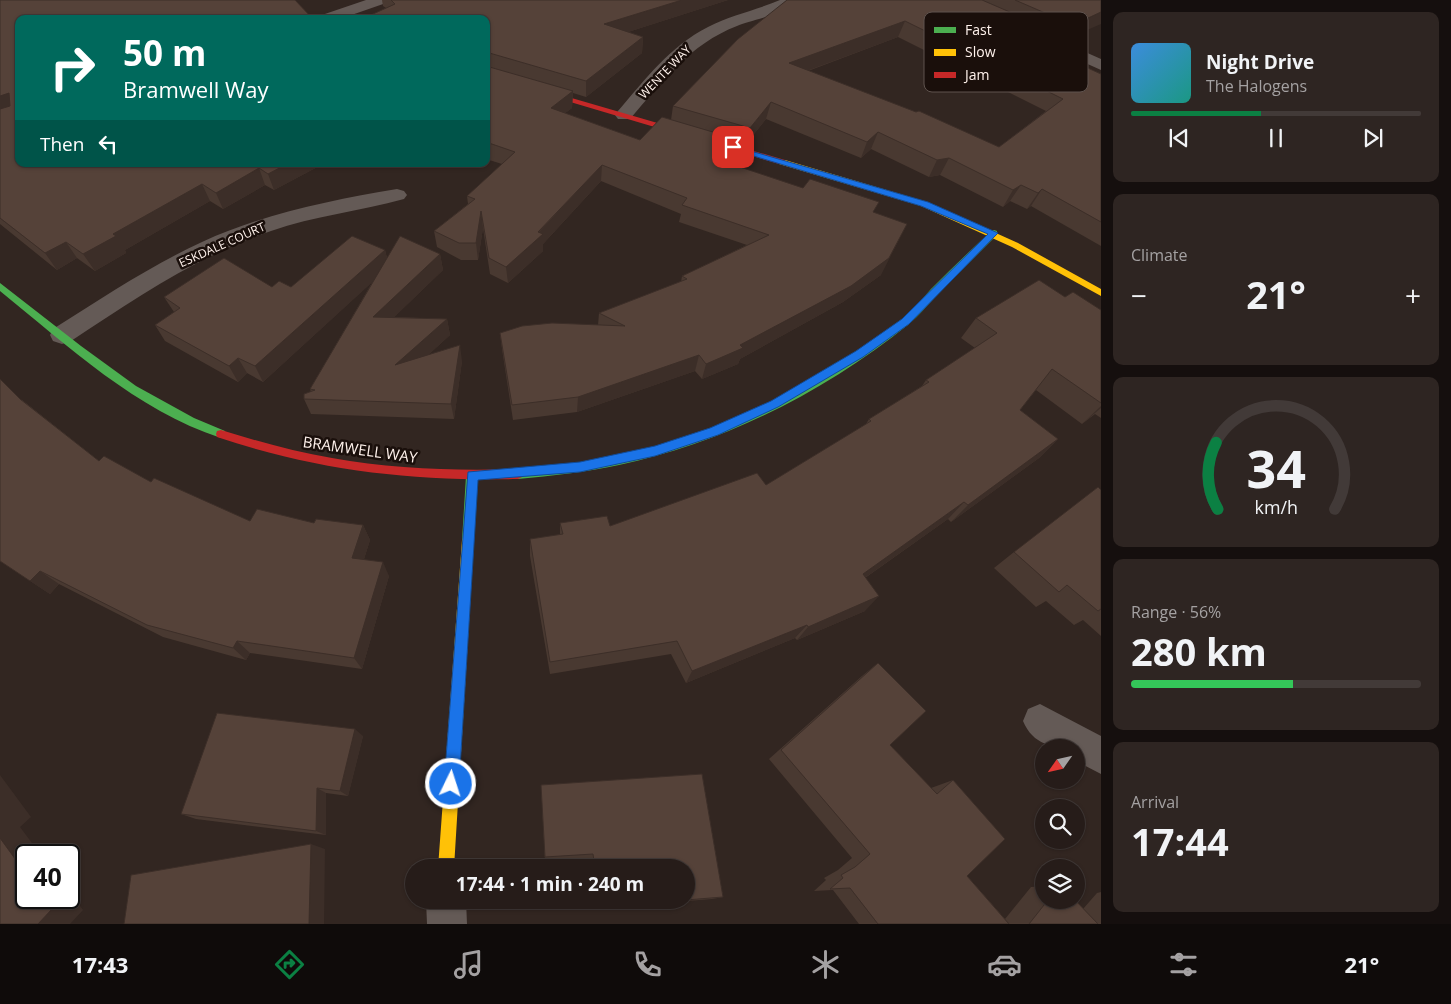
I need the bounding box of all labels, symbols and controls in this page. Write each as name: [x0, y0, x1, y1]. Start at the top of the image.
legend: [924, 12, 1088, 92]
text: Fast: [965, 20, 992, 39]
text: 50 m: [123, 29, 206, 76]
icon: right: [40, 35, 105, 100]
street label: WENTE WAY: [635, 41, 695, 102]
text: Slow: [965, 42, 996, 61]
text: Night Drive: [1206, 49, 1314, 75]
text: Jam: [963, 65, 990, 84]
text: Bramwell Way: [123, 74, 269, 104]
text: The Halogens: [1206, 75, 1307, 97]
icon: previous: [1165, 124, 1193, 152]
icon: pause: [1262, 124, 1290, 152]
icon: next: [1359, 124, 1387, 152]
pin: [712, 126, 754, 168]
icon: left: [94, 130, 122, 158]
text: Then: [40, 131, 84, 157]
icon: arrive: [719, 133, 747, 161]
street label: ESKDALE COURT: [176, 218, 268, 271]
text: Climate: [1131, 244, 1188, 266]
text: 21°: [1246, 268, 1306, 320]
text: −: [1131, 276, 1147, 314]
text: +: [1405, 276, 1421, 314]
street label: BRAMWELL WAY: [302, 431, 419, 467]
text: 34: [1246, 432, 1306, 503]
text: km/h: [1254, 495, 1298, 519]
text: Range · 56%: [1131, 601, 1221, 623]
text: 280 km: [1131, 625, 1267, 677]
north arrow: [1035, 739, 1085, 789]
map controls: [1035, 739, 1085, 909]
position arrow: [424, 757, 476, 809]
text: Arrival: [1131, 791, 1179, 813]
button: search: [1035, 799, 1085, 849]
text: 17:44: [1131, 815, 1229, 867]
speed limit sign: 40: [15, 844, 80, 909]
button: layers: [1035, 859, 1085, 909]
text: 17:44 · 1 min · 240 m: [456, 871, 644, 897]
icon: directions: [272, 947, 307, 982]
icon: music: [451, 947, 486, 982]
icon: phone: [630, 947, 665, 982]
icon: climate: [808, 947, 843, 982]
icon: car: [987, 947, 1022, 982]
icon: filters: [1166, 947, 1201, 982]
text: 17:43: [72, 949, 128, 979]
text: 21°: [1344, 949, 1379, 979]

